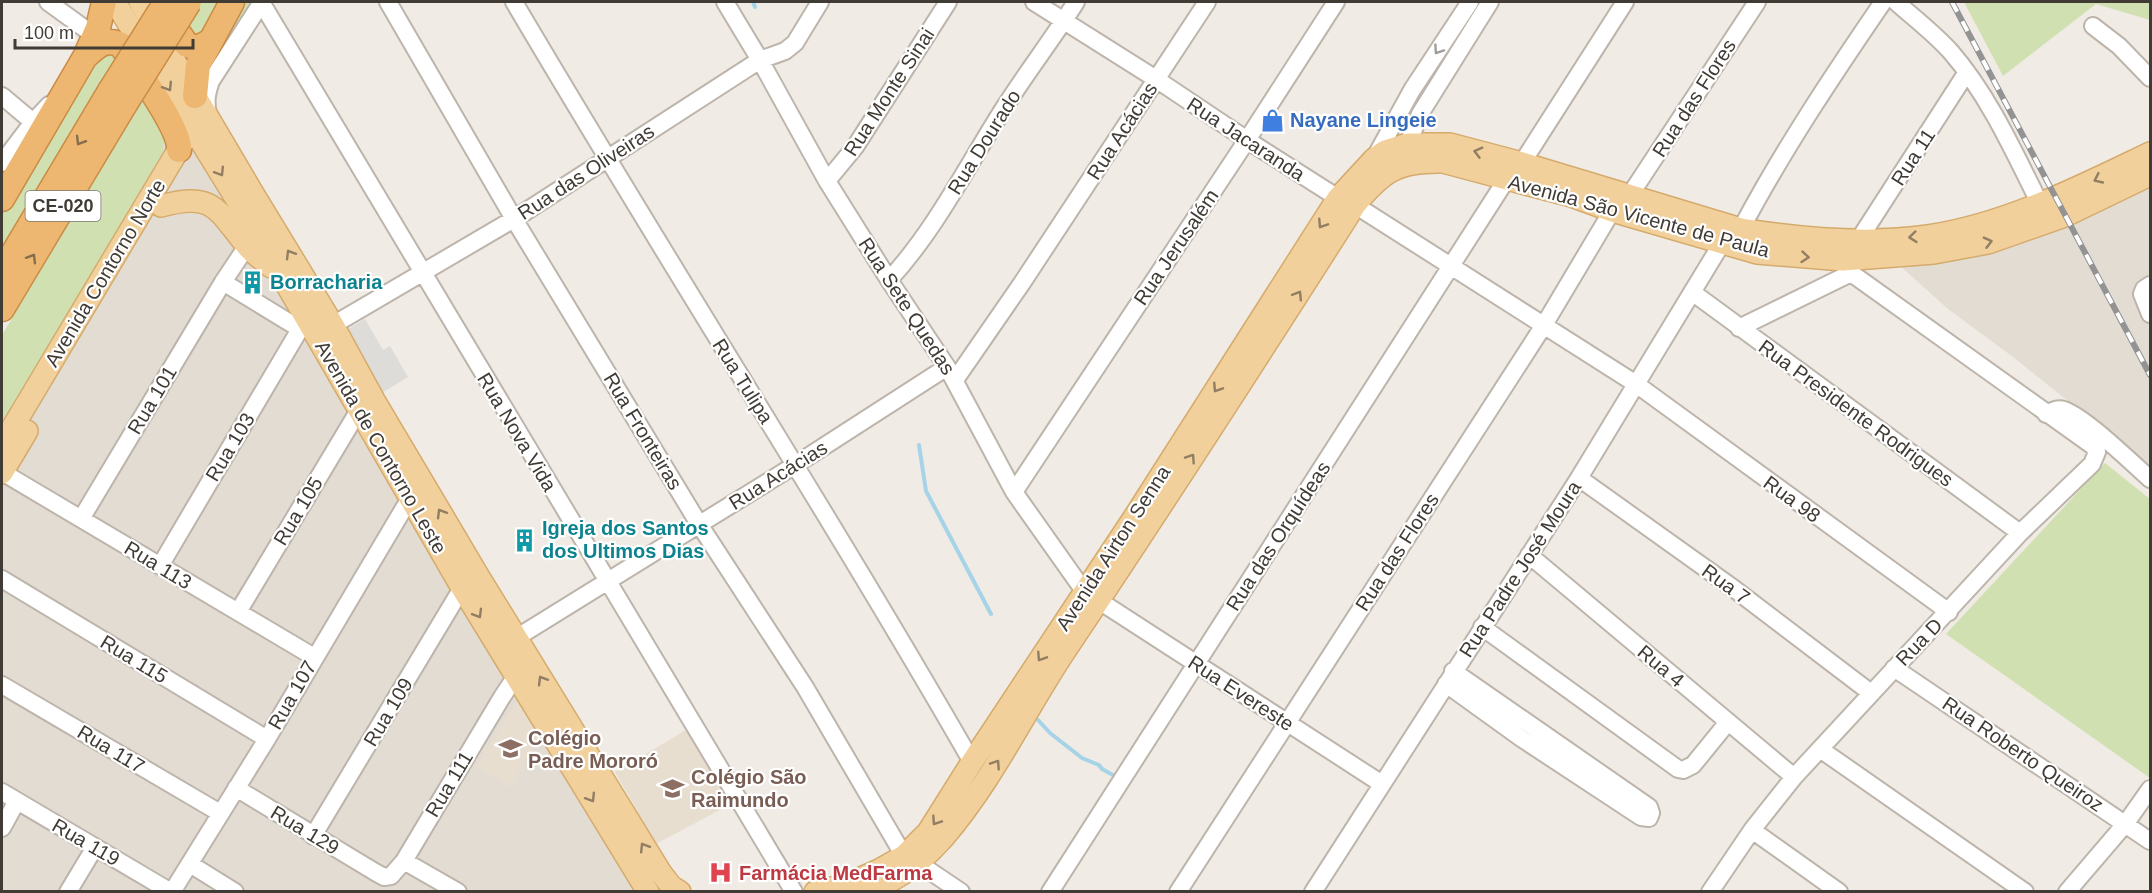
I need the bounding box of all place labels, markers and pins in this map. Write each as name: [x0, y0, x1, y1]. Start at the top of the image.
shop icon: Nayane Lingeie: [1259, 107, 1285, 133]
place label: Nayane Lingeie: [1290, 109, 1437, 131]
building icon: Borracharia: [239, 269, 265, 295]
place label: Borracharia: [270, 271, 383, 293]
place label: Igreja dos Santos dos Ultimos Dias: [542, 517, 709, 562]
building icon: Igreja dos Santos dos Ultimos Dias: [511, 527, 537, 553]
place label: Colégio Padre Mororó: [528, 727, 658, 772]
school or university icon: Colégio Padre Mororó: [497, 736, 523, 762]
place label: Colégio São Raimundo: [691, 766, 807, 811]
school or university icon: Colégio São Raimundo: [660, 775, 686, 801]
hospital icon: Farmácia MedFarma: [708, 860, 734, 886]
place label: Farmácia MedFarma: [739, 862, 933, 884]

